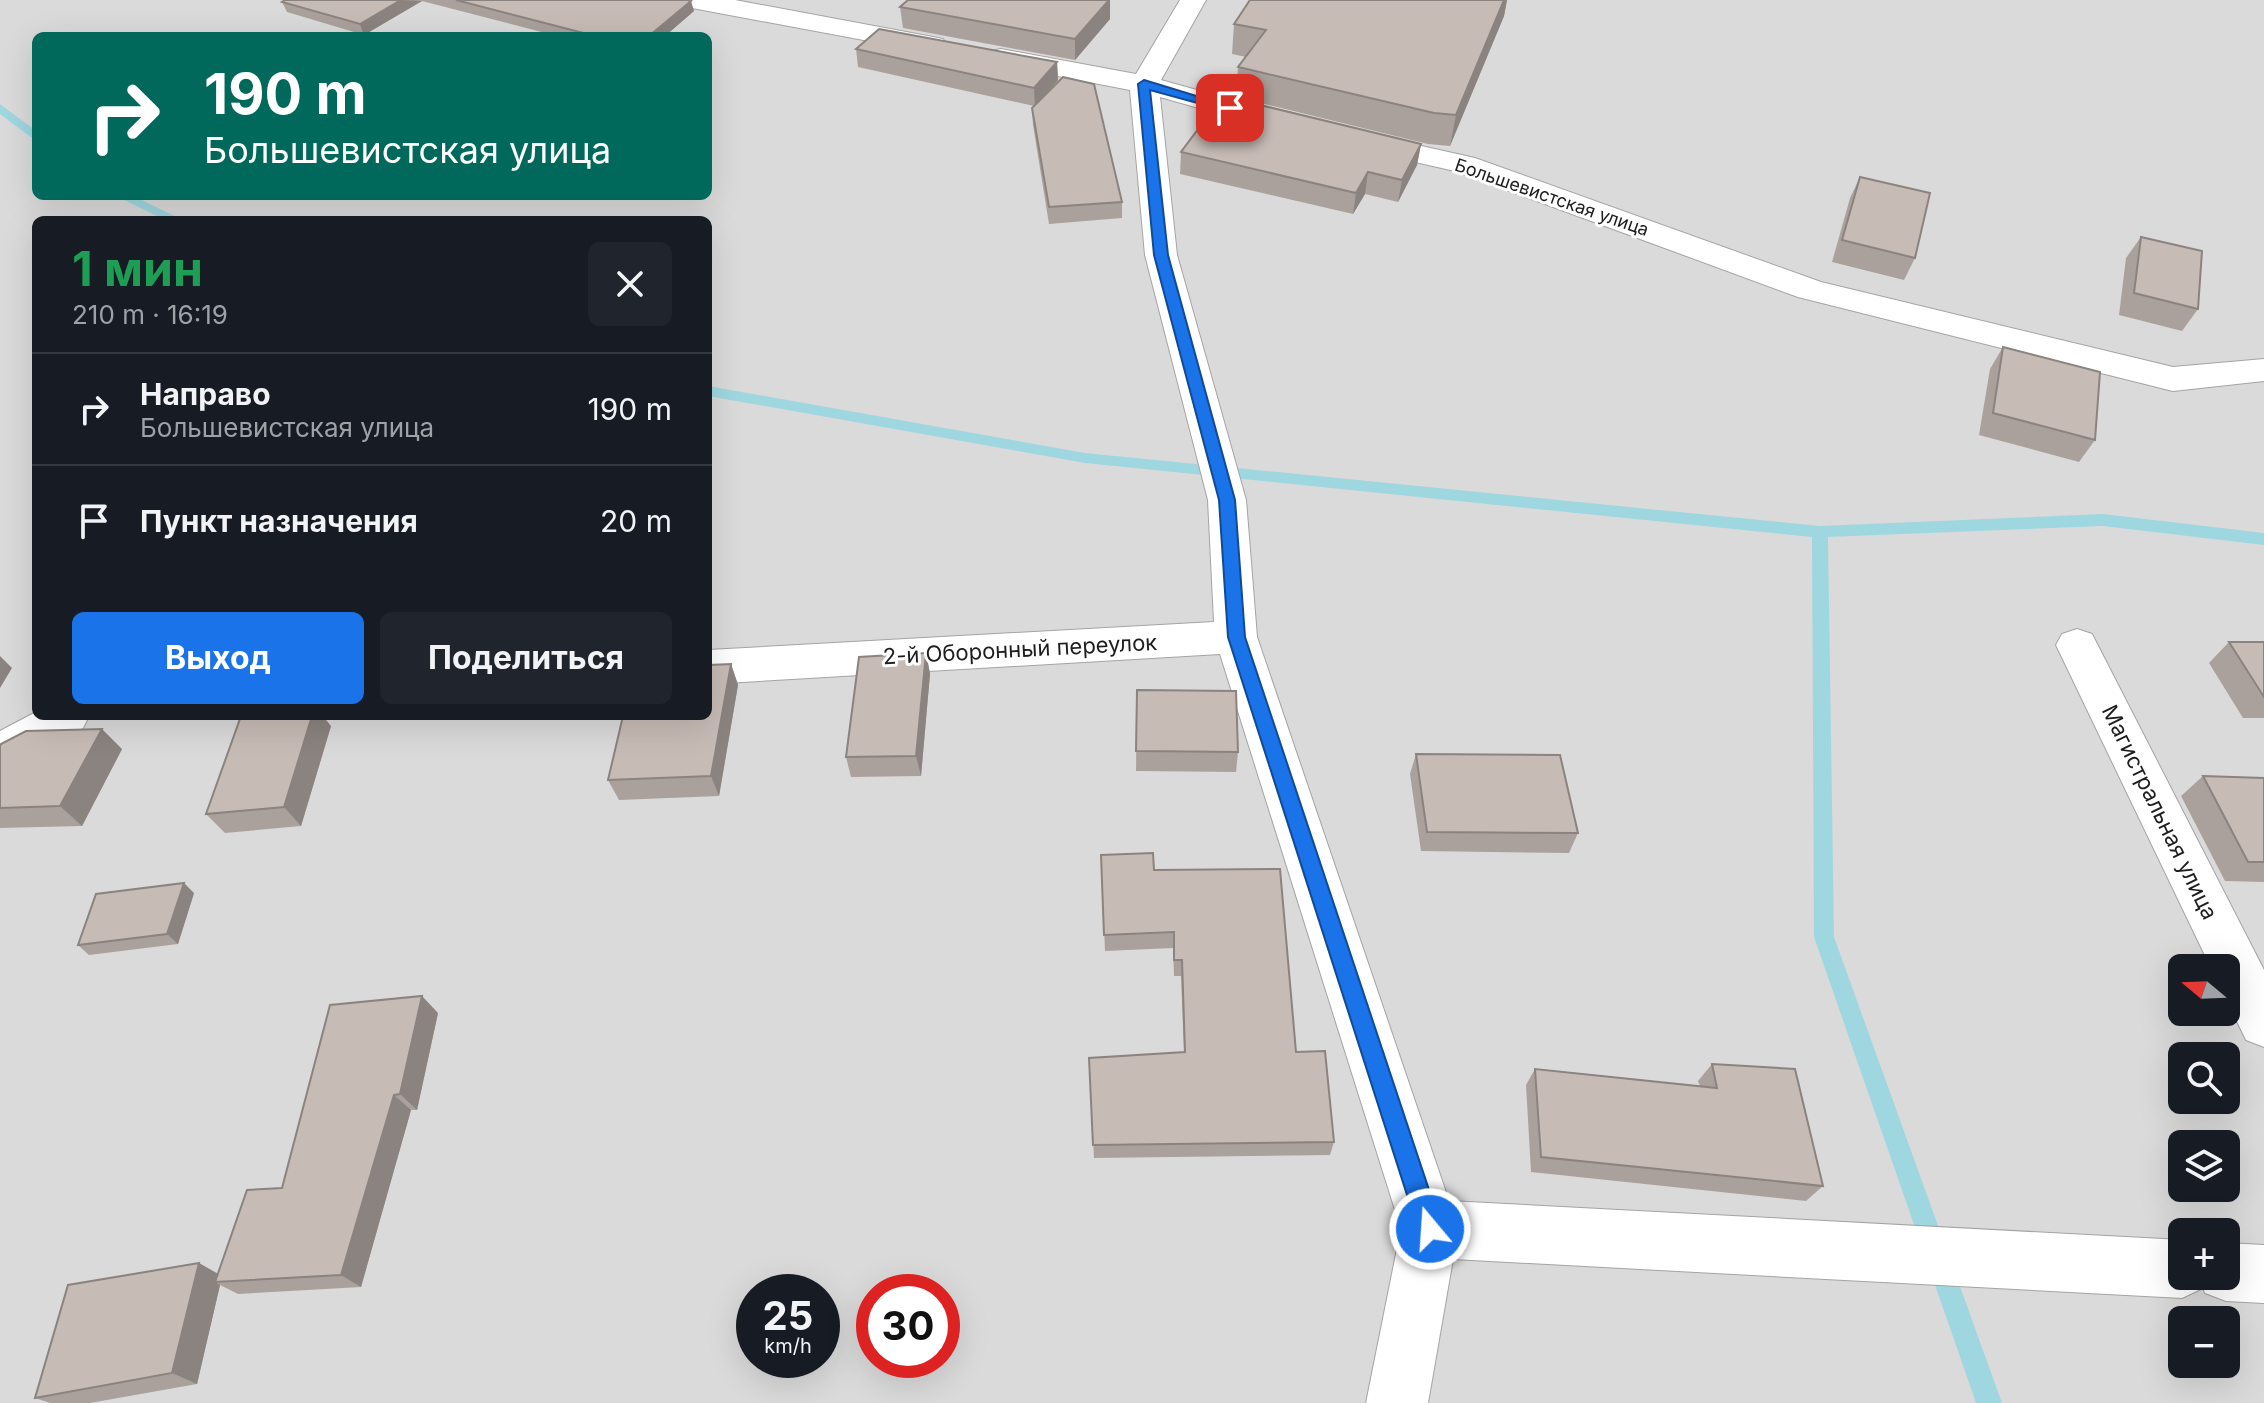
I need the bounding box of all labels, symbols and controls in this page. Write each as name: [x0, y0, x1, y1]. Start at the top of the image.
text: 190 m: [204, 60, 367, 128]
icon: right: [72, 64, 176, 168]
pin: [1196, 74, 1264, 142]
icon: arrive: [1208, 86, 1252, 130]
text: Большевистская улица: [204, 128, 611, 172]
street label: Большевистская улица: [1452, 154, 1652, 240]
text: 1 мин: [72, 239, 203, 298]
button: close: [588, 242, 672, 326]
text: 210 m · 16:19: [72, 299, 228, 330]
text: Направо: [140, 376, 271, 412]
icon: right: [72, 387, 116, 431]
text: 190 m: [588, 391, 672, 427]
text: Большевистская улица: [140, 412, 434, 443]
icon: arrive: [72, 499, 116, 543]
text: Пункт назначения: [140, 503, 418, 539]
text: 20 m: [600, 503, 672, 539]
button: Выход: [72, 612, 364, 704]
button: Поделиться: [380, 612, 672, 704]
street label: 2-й Оборонный переулок: [882, 629, 1158, 669]
street label: Магистральная улица: [2097, 700, 2223, 924]
north arrow: [2168, 954, 2240, 1026]
map controls: [2168, 954, 2240, 1378]
button: search: [2168, 1042, 2240, 1114]
button: layers: [2168, 1130, 2240, 1202]
position arrow: [1388, 1187, 1472, 1271]
button: +: [2168, 1218, 2240, 1290]
speed limit sign: 30: [856, 1274, 960, 1378]
text: 25: [763, 1291, 813, 1340]
button: −: [2168, 1306, 2240, 1378]
text: km/h: [764, 1334, 812, 1358]

